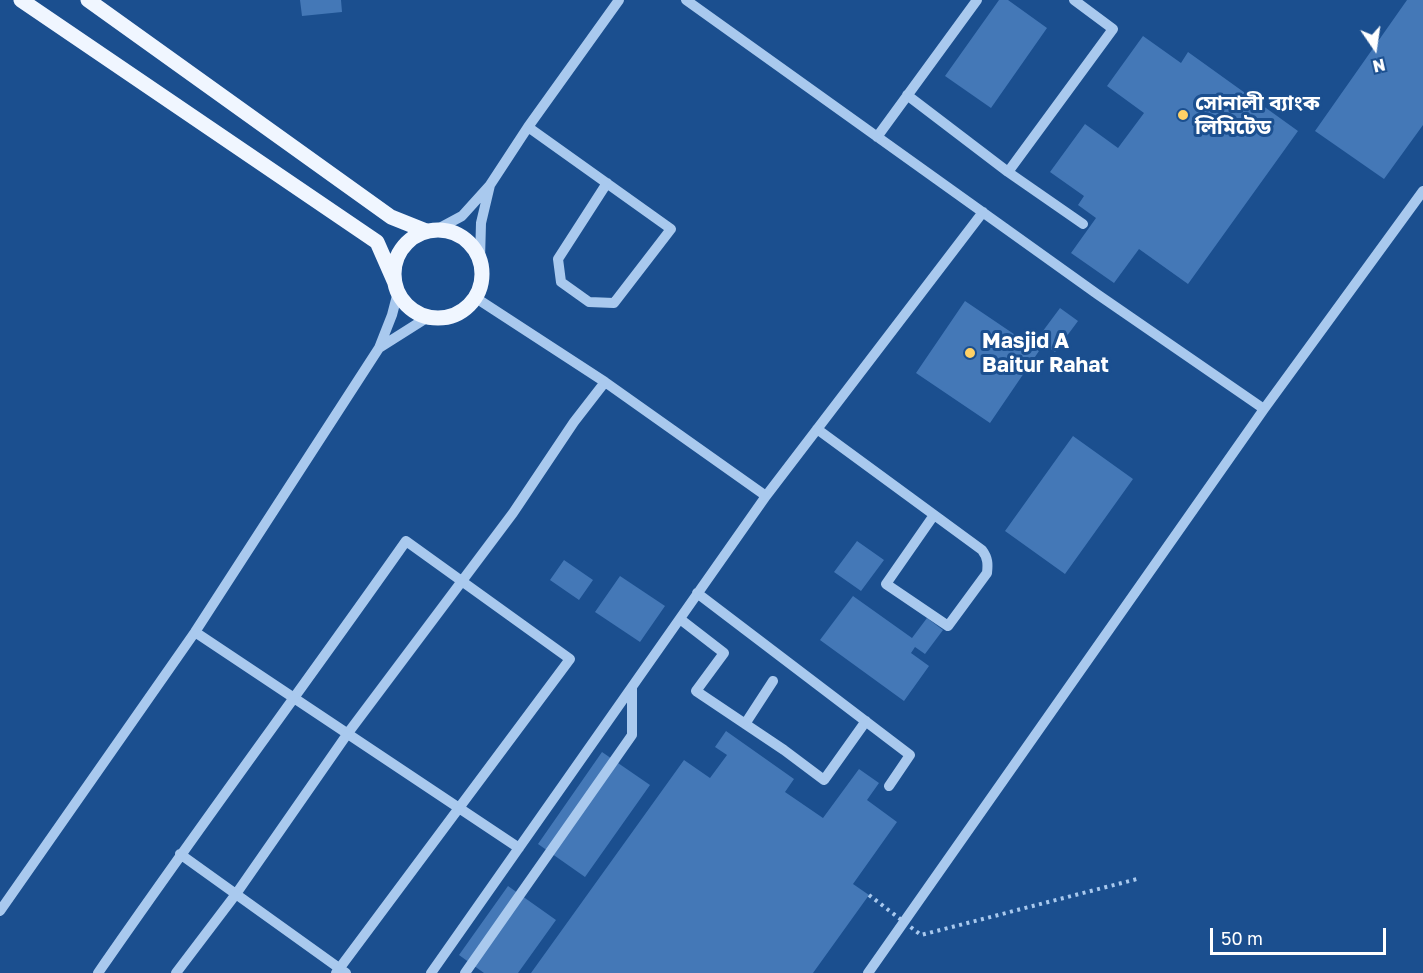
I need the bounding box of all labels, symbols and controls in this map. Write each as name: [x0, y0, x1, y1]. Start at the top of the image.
north arrow: [1345, 18, 1405, 78]
text: N: [1371, 54, 1387, 77]
place label: সোনালী ব্যাংক লিমিটেড: [1195, 90, 1320, 140]
marker: সোনালী ব্যাংক লিমিটেড: [1176, 108, 1190, 122]
place label: Masjid A Baitur Rahat: [982, 328, 1109, 378]
marker: Masjid A Baitur Rahat: [963, 346, 977, 360]
scale bar: [1213, 916, 1388, 954]
text: 50 m: [1221, 927, 1263, 949]

